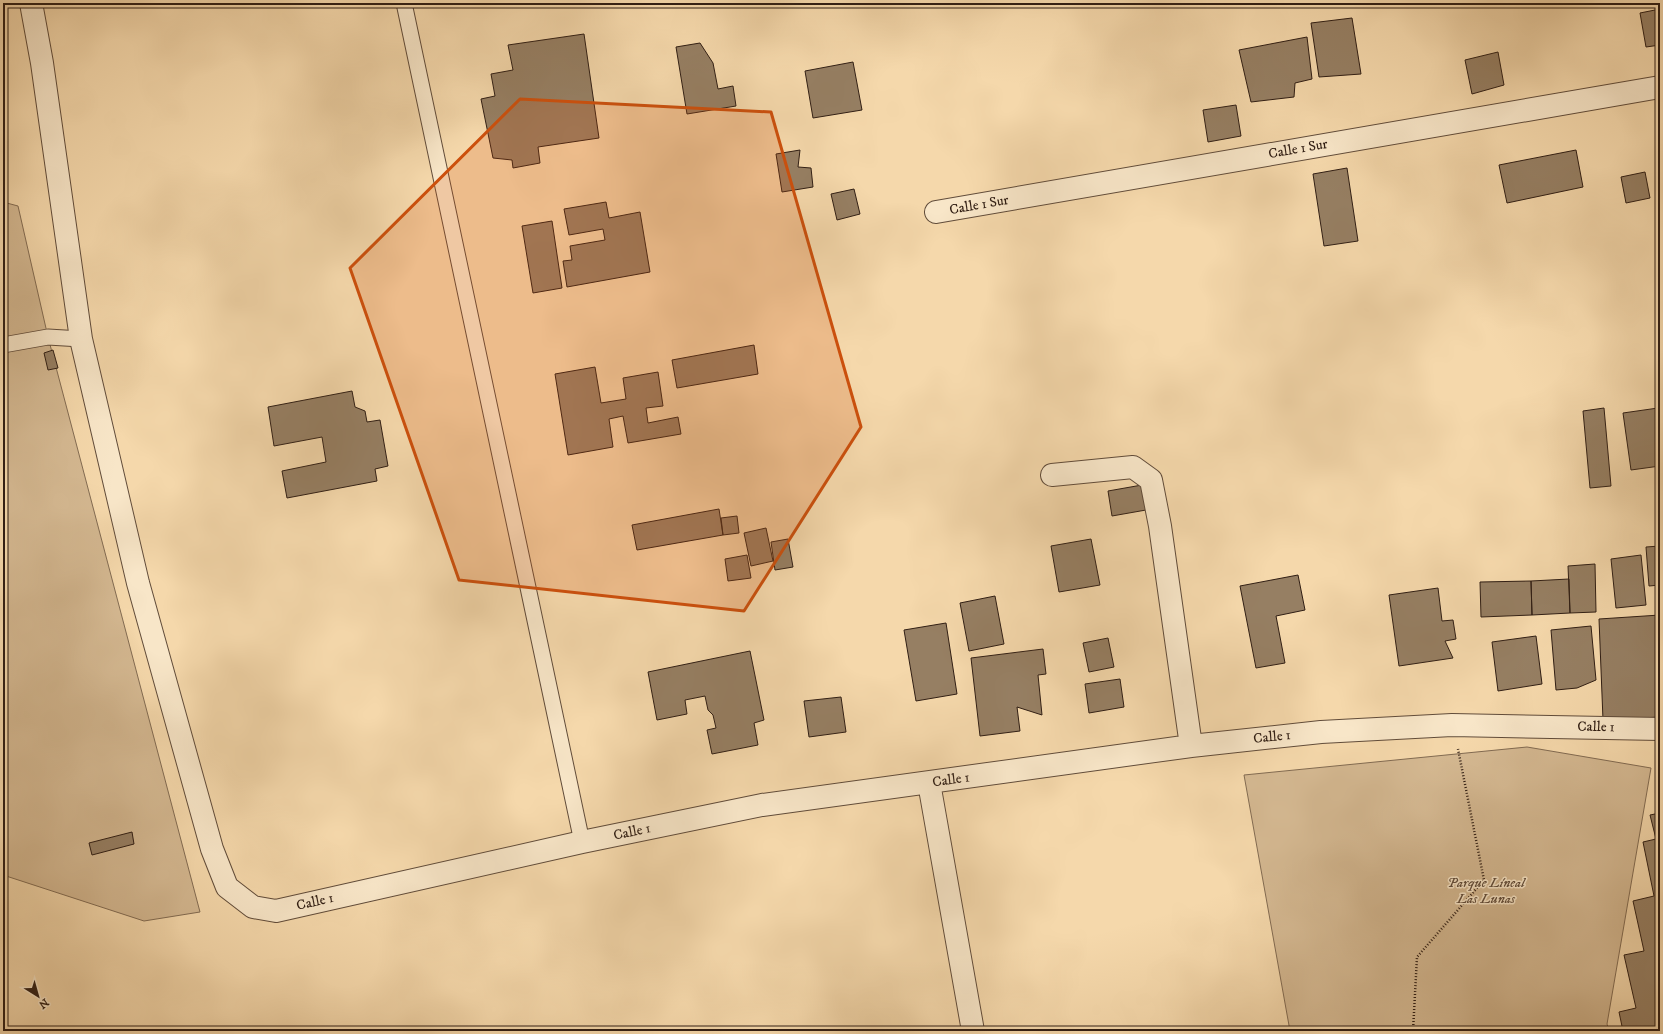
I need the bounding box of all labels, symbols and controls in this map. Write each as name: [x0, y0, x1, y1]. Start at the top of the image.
street label: Calle 1 Sur: [1267, 135, 1330, 163]
street label: Calle 1 Sur: [948, 191, 1011, 219]
street label: Calle 1: [1577, 718, 1615, 736]
street label: Calle 1: [1252, 726, 1292, 748]
street label: Calle 1: [931, 768, 971, 792]
street label: Calle 1: [612, 819, 652, 845]
park label: Parque Líneal Las Lunas: [1447, 874, 1526, 908]
street label: Calle 1: [295, 889, 335, 915]
north arrow: [18, 976, 58, 1016]
text: N: [36, 995, 51, 1011]

